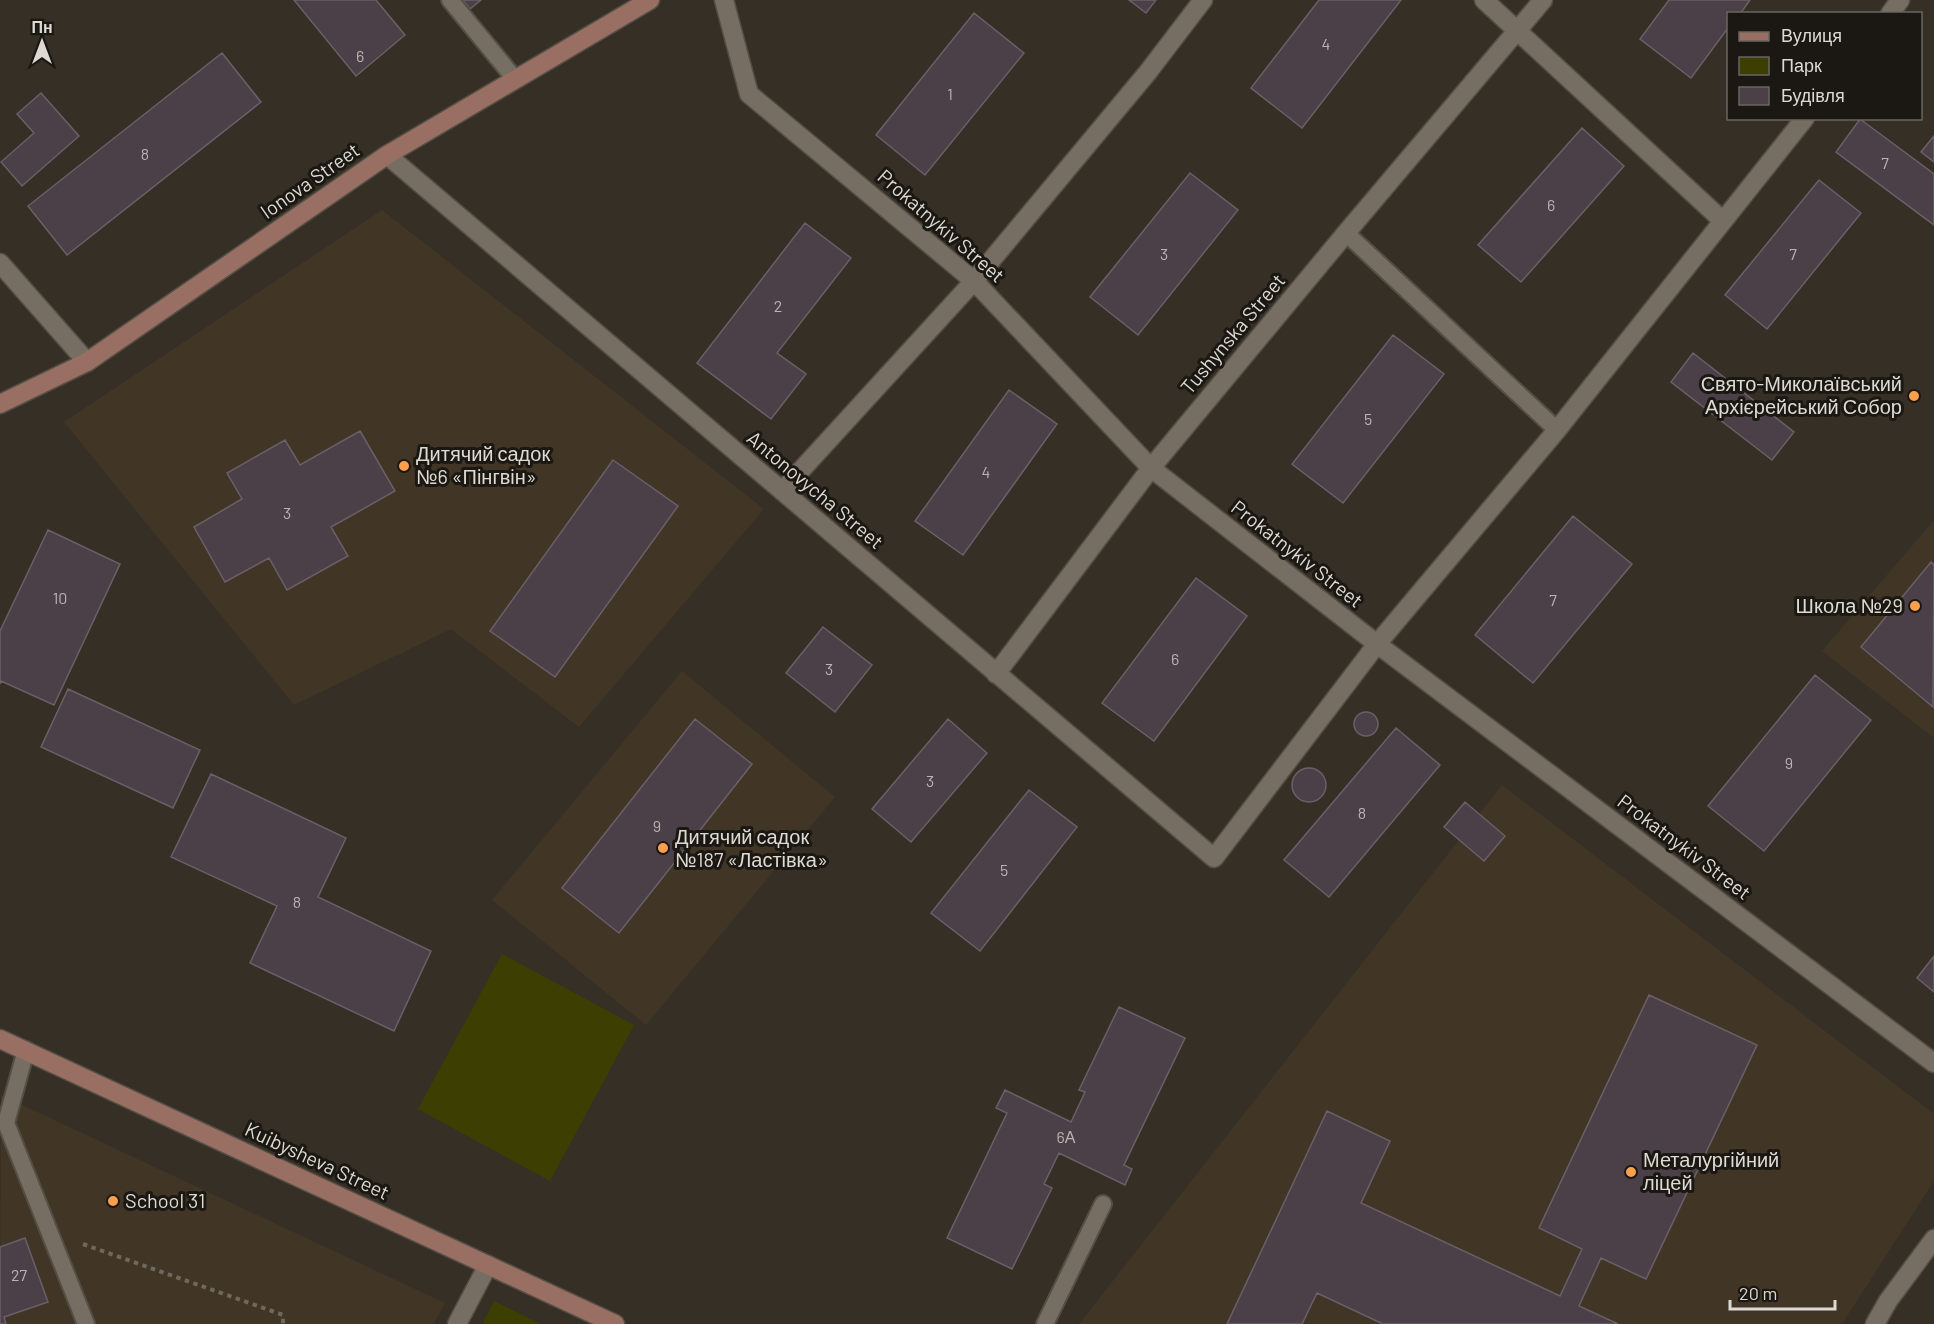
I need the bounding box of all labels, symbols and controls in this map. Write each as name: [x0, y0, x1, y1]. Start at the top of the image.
north arrow: [12, 12, 72, 72]
legend: [1727, 12, 1922, 120]
text: Пн: [31, 17, 53, 36]
text: Вулиця: [1781, 24, 1842, 46]
house number: 4: [1322, 34, 1330, 53]
house number: 6: [356, 46, 364, 65]
text: Парк: [1781, 54, 1822, 76]
house number: 1: [947, 84, 953, 103]
text: Будівля: [1781, 84, 1845, 106]
street label: Ionova Street: [255, 137, 364, 223]
house number: 8: [141, 144, 149, 163]
house number: 7: [1881, 153, 1889, 172]
street label: Prokatnykiv Street: [873, 164, 1010, 287]
house number: 6: [1547, 195, 1555, 214]
house number: 3: [1160, 244, 1168, 263]
house number: 7: [1789, 244, 1797, 263]
street label: Tushynska Street: [1175, 268, 1290, 398]
house number: 2: [774, 296, 782, 315]
place label: Свято-Миколаївський Архієрейський Собор: [1701, 371, 1902, 418]
marker: Свято-Миколаївський Архієрейський Собор: [1907, 389, 1921, 403]
house number: 5: [1364, 409, 1372, 428]
street label: Antonovycha Street: [743, 425, 889, 553]
place label: Дитячий садок №6 «Пінгвін»: [416, 441, 550, 488]
marker: Дитячий садок №6 «Пінгвін»: [397, 459, 411, 473]
house number: 4: [982, 462, 990, 481]
street label: Prokatnykiv Street: [1227, 494, 1368, 612]
house number: 3: [283, 503, 291, 522]
house number: 10: [53, 588, 67, 607]
house number: 7: [1549, 590, 1557, 609]
place label: Школа №29: [1796, 593, 1903, 617]
marker: Школа №29: [1908, 599, 1922, 613]
house number: 6: [1171, 649, 1179, 668]
house number: 3: [825, 659, 833, 678]
house number: 9: [1785, 753, 1793, 772]
house number: 3: [926, 771, 934, 790]
street label: Prokatnykiv Street: [1613, 788, 1756, 904]
house number: 8: [1358, 803, 1366, 822]
house number: 9: [653, 816, 661, 835]
place label: Дитячий садок №187 «Ластівка»: [675, 824, 828, 871]
marker: Дитячий садок №187 «Ластівка»: [656, 841, 670, 855]
house number: 5: [1000, 860, 1008, 879]
house number: 8: [293, 892, 301, 911]
street label: Kuibysheva Street: [242, 1116, 393, 1204]
house number: 6А: [1057, 1127, 1076, 1146]
place label: Металургійний ліцей: [1643, 1147, 1779, 1194]
marker: Металургійний ліцей: [1624, 1165, 1638, 1179]
place label: School 31: [125, 1188, 205, 1212]
marker: School 31: [106, 1194, 120, 1208]
house number: 27: [11, 1265, 27, 1284]
scale bar: [1730, 1273, 1835, 1311]
text: 20 m: [1739, 1282, 1777, 1304]

